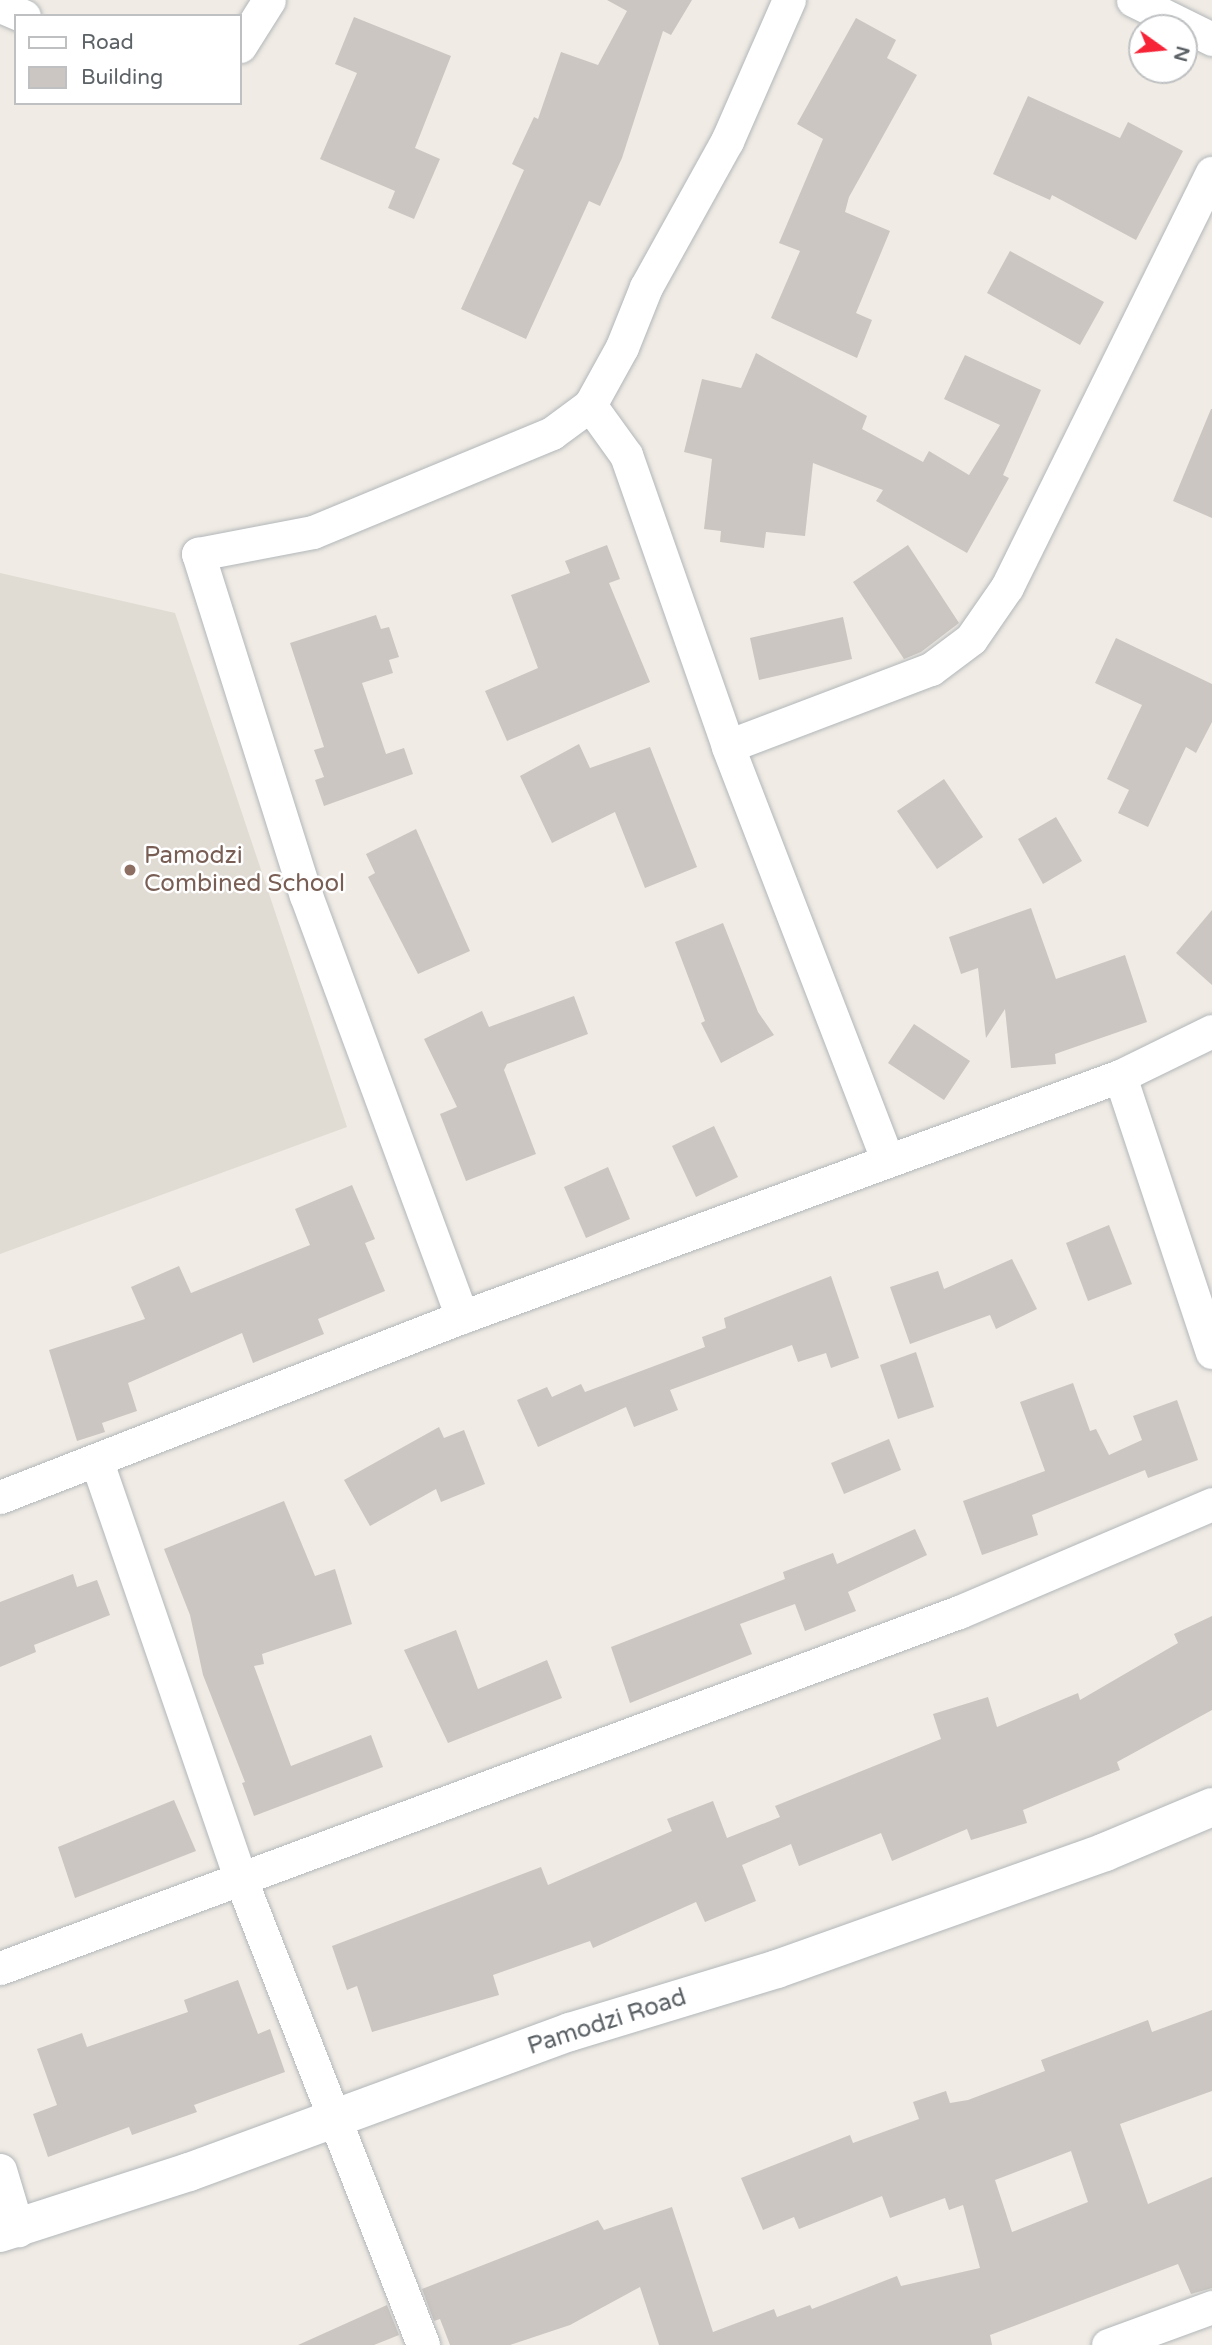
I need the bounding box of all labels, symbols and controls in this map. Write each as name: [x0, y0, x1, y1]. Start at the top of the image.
legend: [14, 14, 242, 105]
north arrow: [1128, 14, 1198, 84]
text: Road: [81, 30, 134, 55]
text: N: [1169, 44, 1194, 64]
text: Building: [81, 65, 163, 90]
place label: Pamodzi Combined School: [144, 842, 345, 898]
marker: Pamodzi Combined School: [122, 862, 138, 878]
street label: Pamodzi Road: [524, 1983, 690, 2061]

